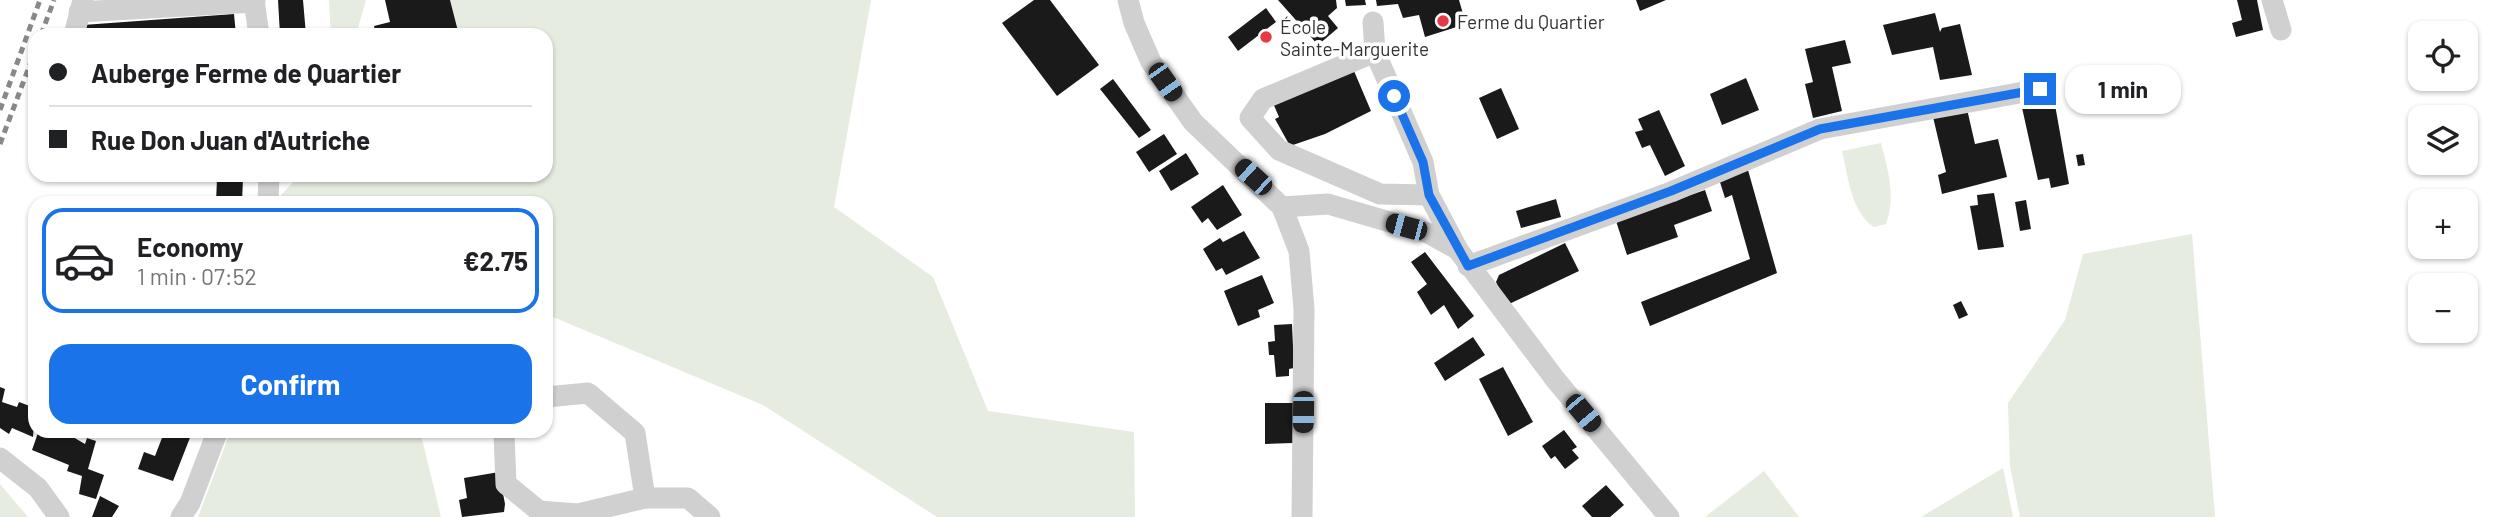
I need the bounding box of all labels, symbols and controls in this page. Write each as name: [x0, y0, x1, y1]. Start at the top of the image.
place label: Ferme du Quartier: [1457, 10, 1605, 33]
marker: Ferme du Quartier: [1435, 13, 1451, 29]
place label: École Sainte-Marguerite: [1280, 15, 1429, 60]
map controls: [2408, 21, 2478, 343]
button: locate: [2408, 21, 2478, 91]
marker: École Sainte-Marguerite: [1258, 29, 1274, 45]
text: Auberge Ferme de Quartier: [91, 57, 401, 88]
car: [1145, 59, 1186, 105]
callout: 1 min: [2064, 64, 2180, 114]
route end: [2024, 73, 2056, 105]
text: 1 min: [2098, 75, 2148, 103]
route start: [1378, 80, 1410, 112]
button: layers: [2408, 105, 2478, 175]
text: Rue Don Juan d'Autriche: [91, 124, 370, 155]
car: [1231, 155, 1276, 199]
button: +: [2408, 189, 2478, 259]
car: [1383, 211, 1430, 243]
icon: car: [53, 229, 116, 292]
text: Economy: [137, 231, 243, 262]
text: €2.75: [463, 245, 528, 276]
text: 1 min · 07:52: [137, 262, 257, 290]
button: −: [2408, 273, 2478, 343]
button: Confirm: [49, 344, 532, 424]
car: [1562, 390, 1605, 436]
car: [1293, 391, 1314, 433]

